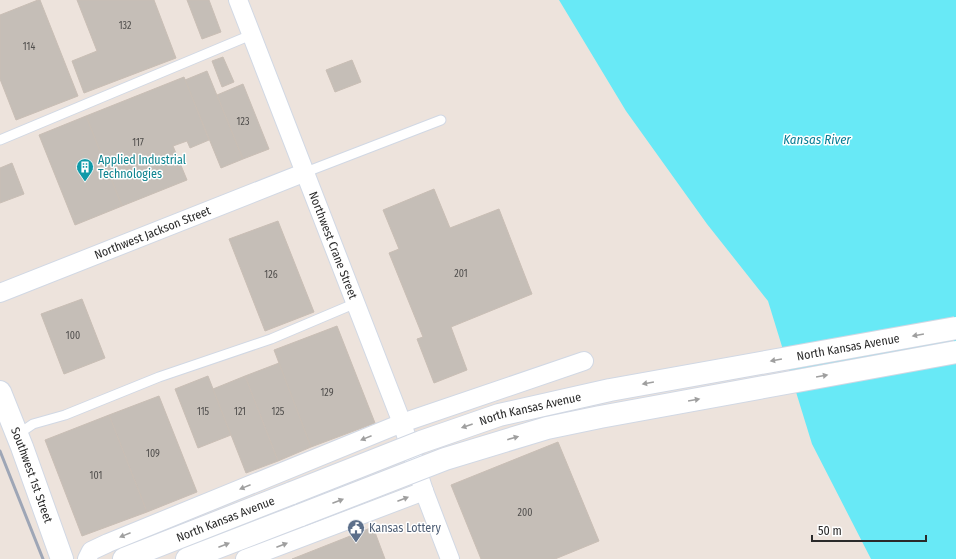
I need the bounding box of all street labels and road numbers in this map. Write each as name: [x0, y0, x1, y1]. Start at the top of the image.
street label: Northwest Crane Street: [306, 190, 360, 301]
street label: Northwest Jackson Street: [92, 203, 213, 262]
street label: North Kansas Avenue: [796, 331, 901, 363]
street label: North Kansas Avenue: [477, 390, 582, 428]
street label: Southwest 1st Street: [8, 425, 56, 525]
street label: North Kansas Avenue: [174, 494, 277, 545]

